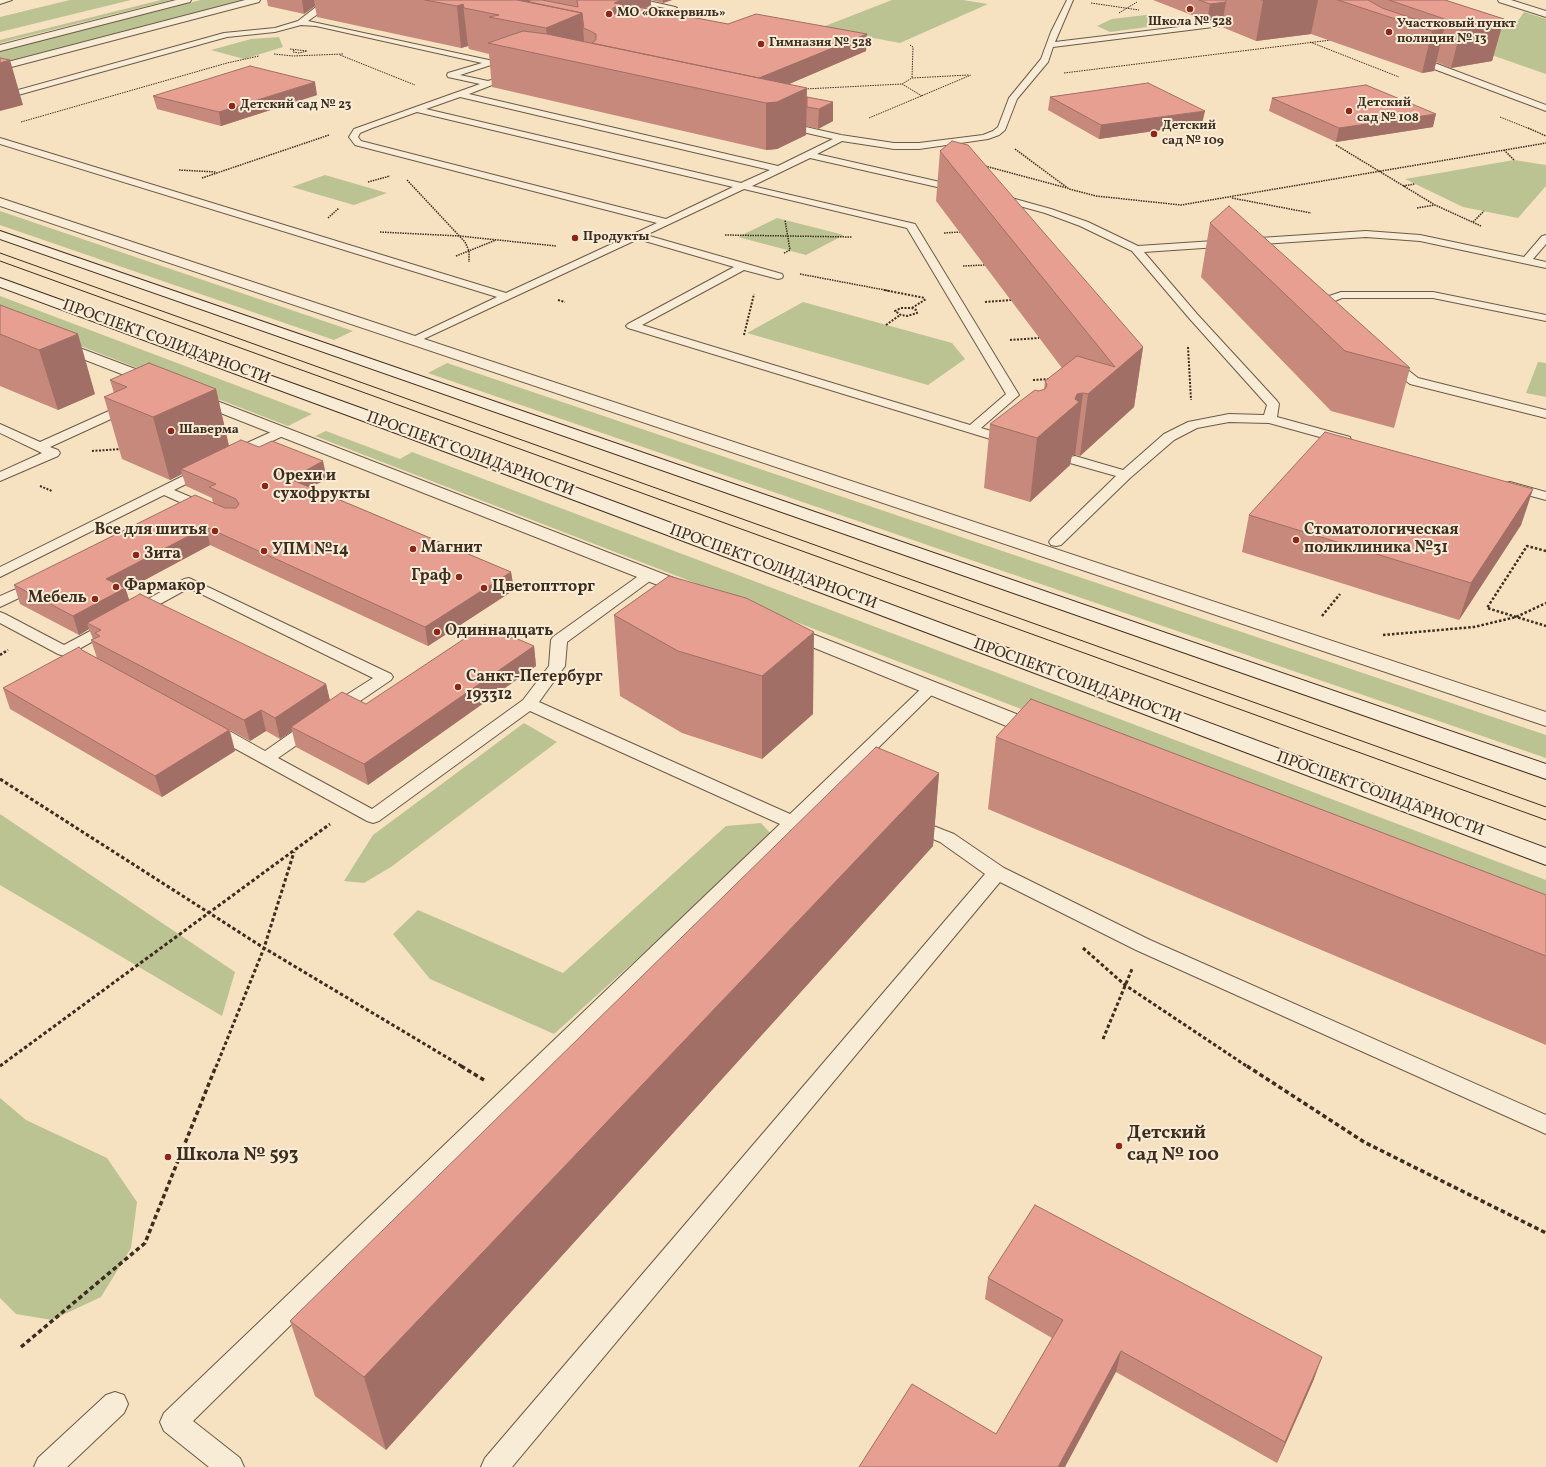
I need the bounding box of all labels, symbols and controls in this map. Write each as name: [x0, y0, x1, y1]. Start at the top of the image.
marker: Школа № 528: [1185, 4, 1195, 14]
place label: МО «Оккервиль»: [617, 6, 726, 22]
marker: МО «Оккервиль»: [604, 9, 614, 19]
place label: Школа № 528: [1148, 15, 1232, 31]
place label: Участковый пункт полиции № 13: [1397, 17, 1516, 48]
marker: Участковый пункт полиции № 13: [1384, 27, 1394, 37]
place label: Гимназия № 528: [769, 36, 872, 52]
marker: Гимназия № 528: [756, 39, 766, 49]
place label: Детский сад № 108: [1357, 96, 1419, 127]
place label: Детский сад № 23: [240, 98, 351, 114]
marker: Детский сад № 23: [227, 101, 237, 111]
marker: Детский сад № 108: [1344, 106, 1354, 116]
place label: Детский сад № 109: [1162, 119, 1224, 150]
marker: Детский сад № 109: [1149, 129, 1159, 139]
place label: Продукты: [583, 230, 649, 246]
marker: Продукты: [570, 233, 580, 243]
street label: ПРОСПЕКТ СОЛИДАРНОСТИ: [60, 296, 272, 390]
street label: ПРОСПЕКТ СОЛИДАРНОСТИ: [364, 408, 576, 502]
place label: Шаверма: [179, 423, 239, 439]
marker: Шаверма: [166, 426, 176, 436]
place label: Орехи и сухофрукты: [273, 467, 370, 505]
marker: Орехи и сухофрукты: [260, 481, 270, 491]
place label: Все для шитья: [94, 521, 207, 541]
street label: ПРОСПЕКТ СОЛИДАРНОСТИ: [667, 521, 879, 615]
place label: Стоматологическая поликлиника №31: [1304, 521, 1459, 559]
marker: Все для шитья: [210, 526, 220, 536]
marker: Стоматологическая поликлиника №31: [1291, 535, 1301, 545]
place label: Магнит: [421, 539, 482, 559]
place label: УПМ №14: [272, 541, 349, 561]
marker: Магнит: [408, 544, 418, 554]
place label: Зита: [144, 545, 181, 565]
marker: УПМ №14: [259, 546, 269, 556]
marker: Зита: [131, 550, 141, 560]
place label: Граф: [411, 567, 451, 587]
marker: Граф: [454, 572, 464, 582]
place label: Фармакор: [124, 577, 206, 597]
place label: Цветоптторг: [492, 578, 595, 598]
marker: Фармакор: [111, 582, 121, 592]
marker: Цветоптторг: [479, 583, 489, 593]
place label: Мебель: [28, 589, 87, 609]
marker: Мебель: [90, 594, 100, 604]
place label: Одиннадцать: [445, 622, 554, 642]
marker: Одиннадцать: [432, 627, 442, 637]
street label: ПРОСПЕКТ СОЛИДАРНОСТИ: [971, 635, 1183, 729]
place label: Санкт-Петербург 193312: [466, 668, 603, 706]
marker: Санкт-Петербург 193312: [453, 682, 463, 692]
street label: ПРОСПЕКТ СОЛИДАРНОСТИ: [1274, 748, 1486, 842]
place label: Детский сад № 100: [1127, 1124, 1219, 1168]
marker: Детский сад № 100: [1114, 1141, 1124, 1151]
place label: Школа № 593: [176, 1146, 298, 1168]
marker: Школа № 593: [163, 1152, 173, 1162]

